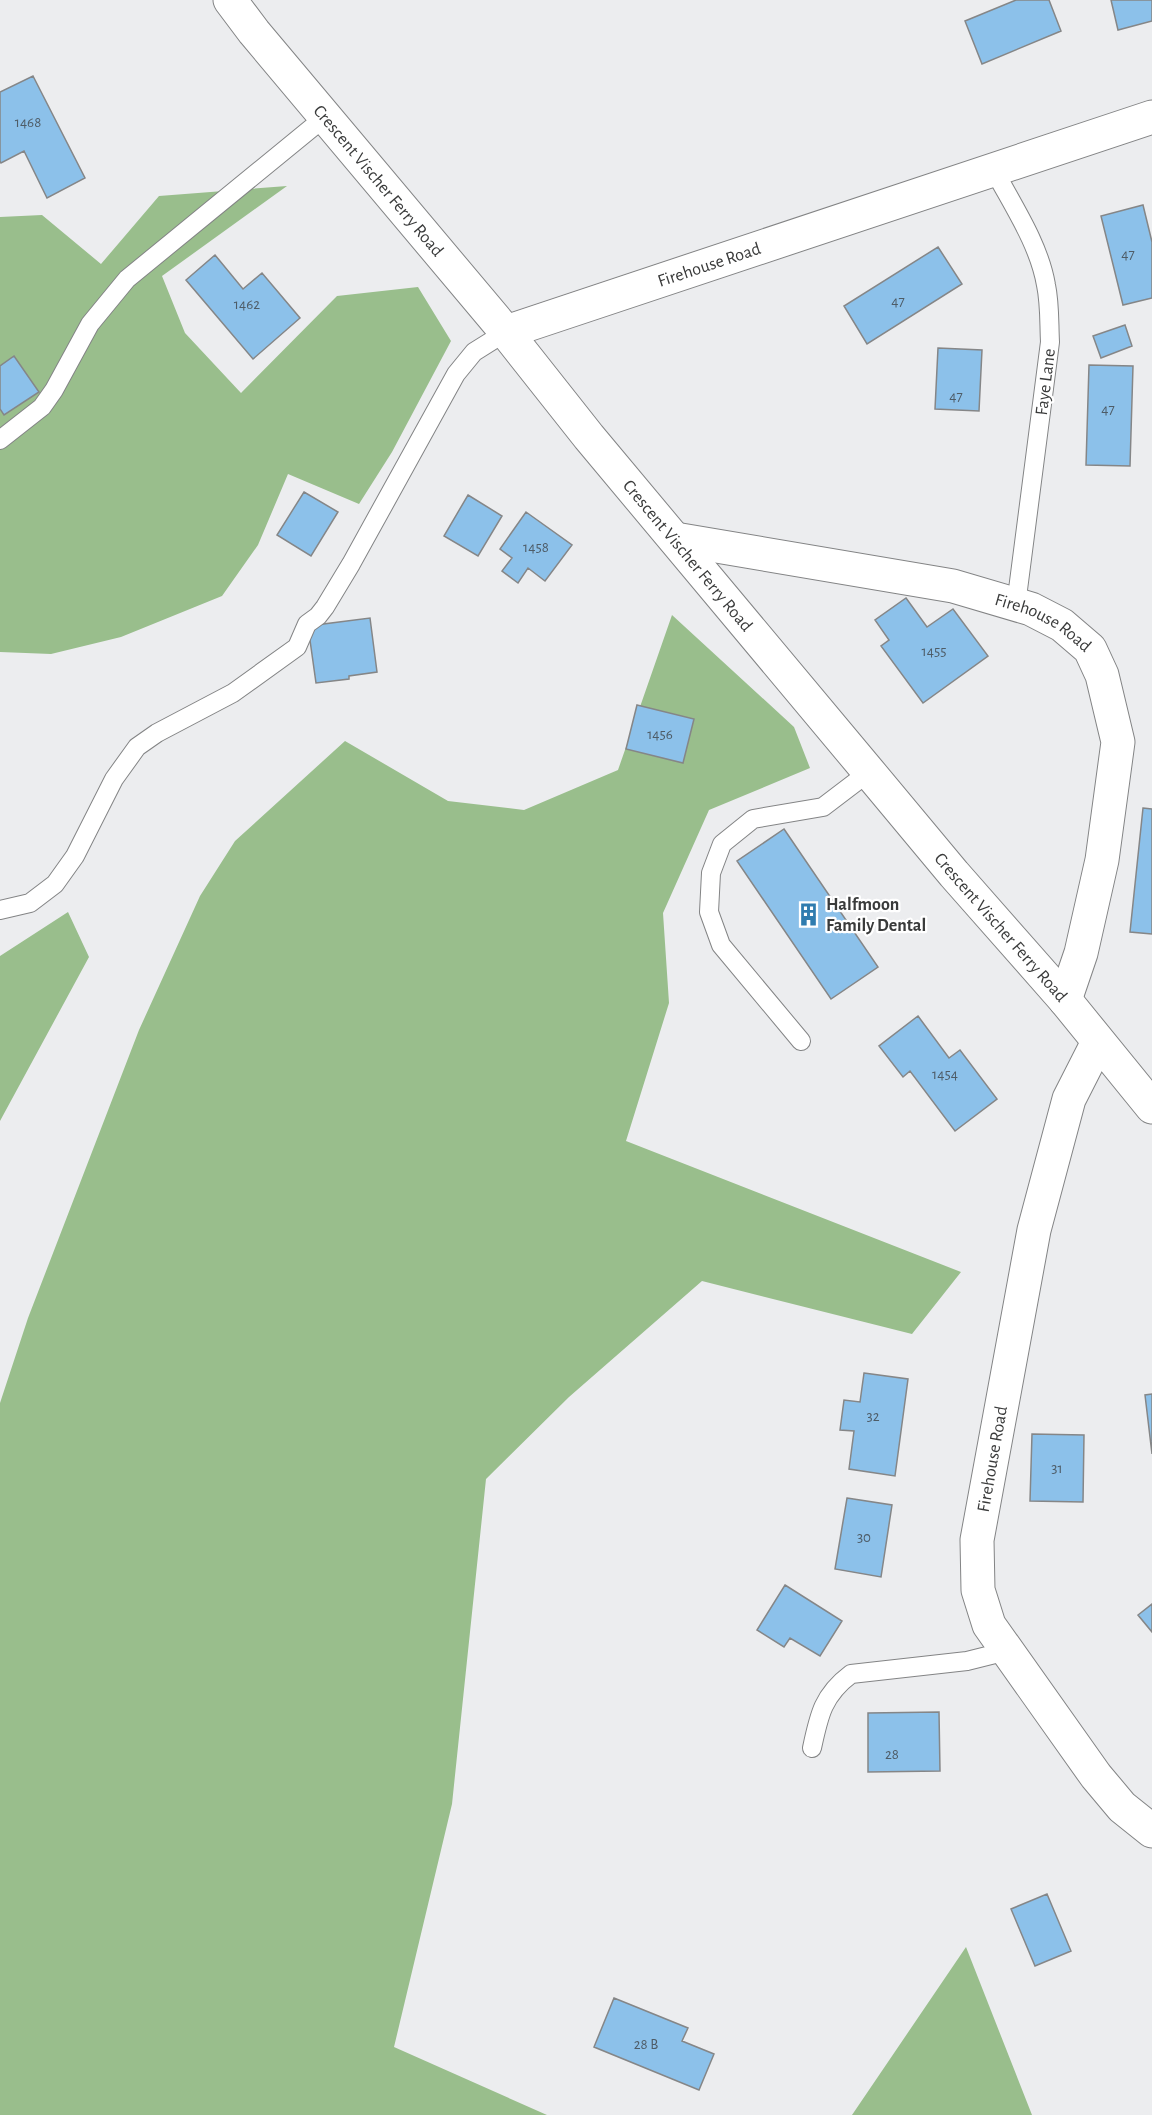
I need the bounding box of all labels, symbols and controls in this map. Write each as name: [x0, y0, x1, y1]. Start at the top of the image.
street label: Crescent Vischer Ferry Road: [310, 102, 447, 260]
house number: 1468: [15, 115, 41, 130]
street label: Firehouse Road: [656, 240, 763, 291]
house number: 47: [1121, 247, 1135, 262]
house number: 47: [891, 294, 905, 309]
house number: 1462: [234, 297, 260, 312]
street label: Faye Lane: [1033, 348, 1059, 417]
house number: 47: [949, 389, 963, 404]
house number: 47: [1101, 402, 1115, 417]
street label: Crescent Vischer Ferry Road: [619, 477, 756, 635]
house number: 1458: [523, 540, 549, 555]
street label: Firehouse Road: [993, 591, 1094, 656]
house number: 1455: [922, 644, 946, 659]
house number: 1456: [647, 727, 673, 742]
street label: Crescent Vischer Ferry Road: [930, 850, 1070, 1006]
place label: Halfmoon Family Dental: [826, 896, 926, 935]
building icon: Halfmoon Family Dental: [795, 901, 821, 927]
house number: 1454: [932, 1067, 958, 1082]
street label: Firehouse Road: [975, 1405, 1011, 1514]
house number: 32: [866, 1409, 880, 1424]
house number: 31: [1051, 1461, 1063, 1476]
house number: 30: [857, 1530, 871, 1545]
house number: 28: [885, 1747, 899, 1762]
house number: 28 B: [634, 2037, 658, 2052]

